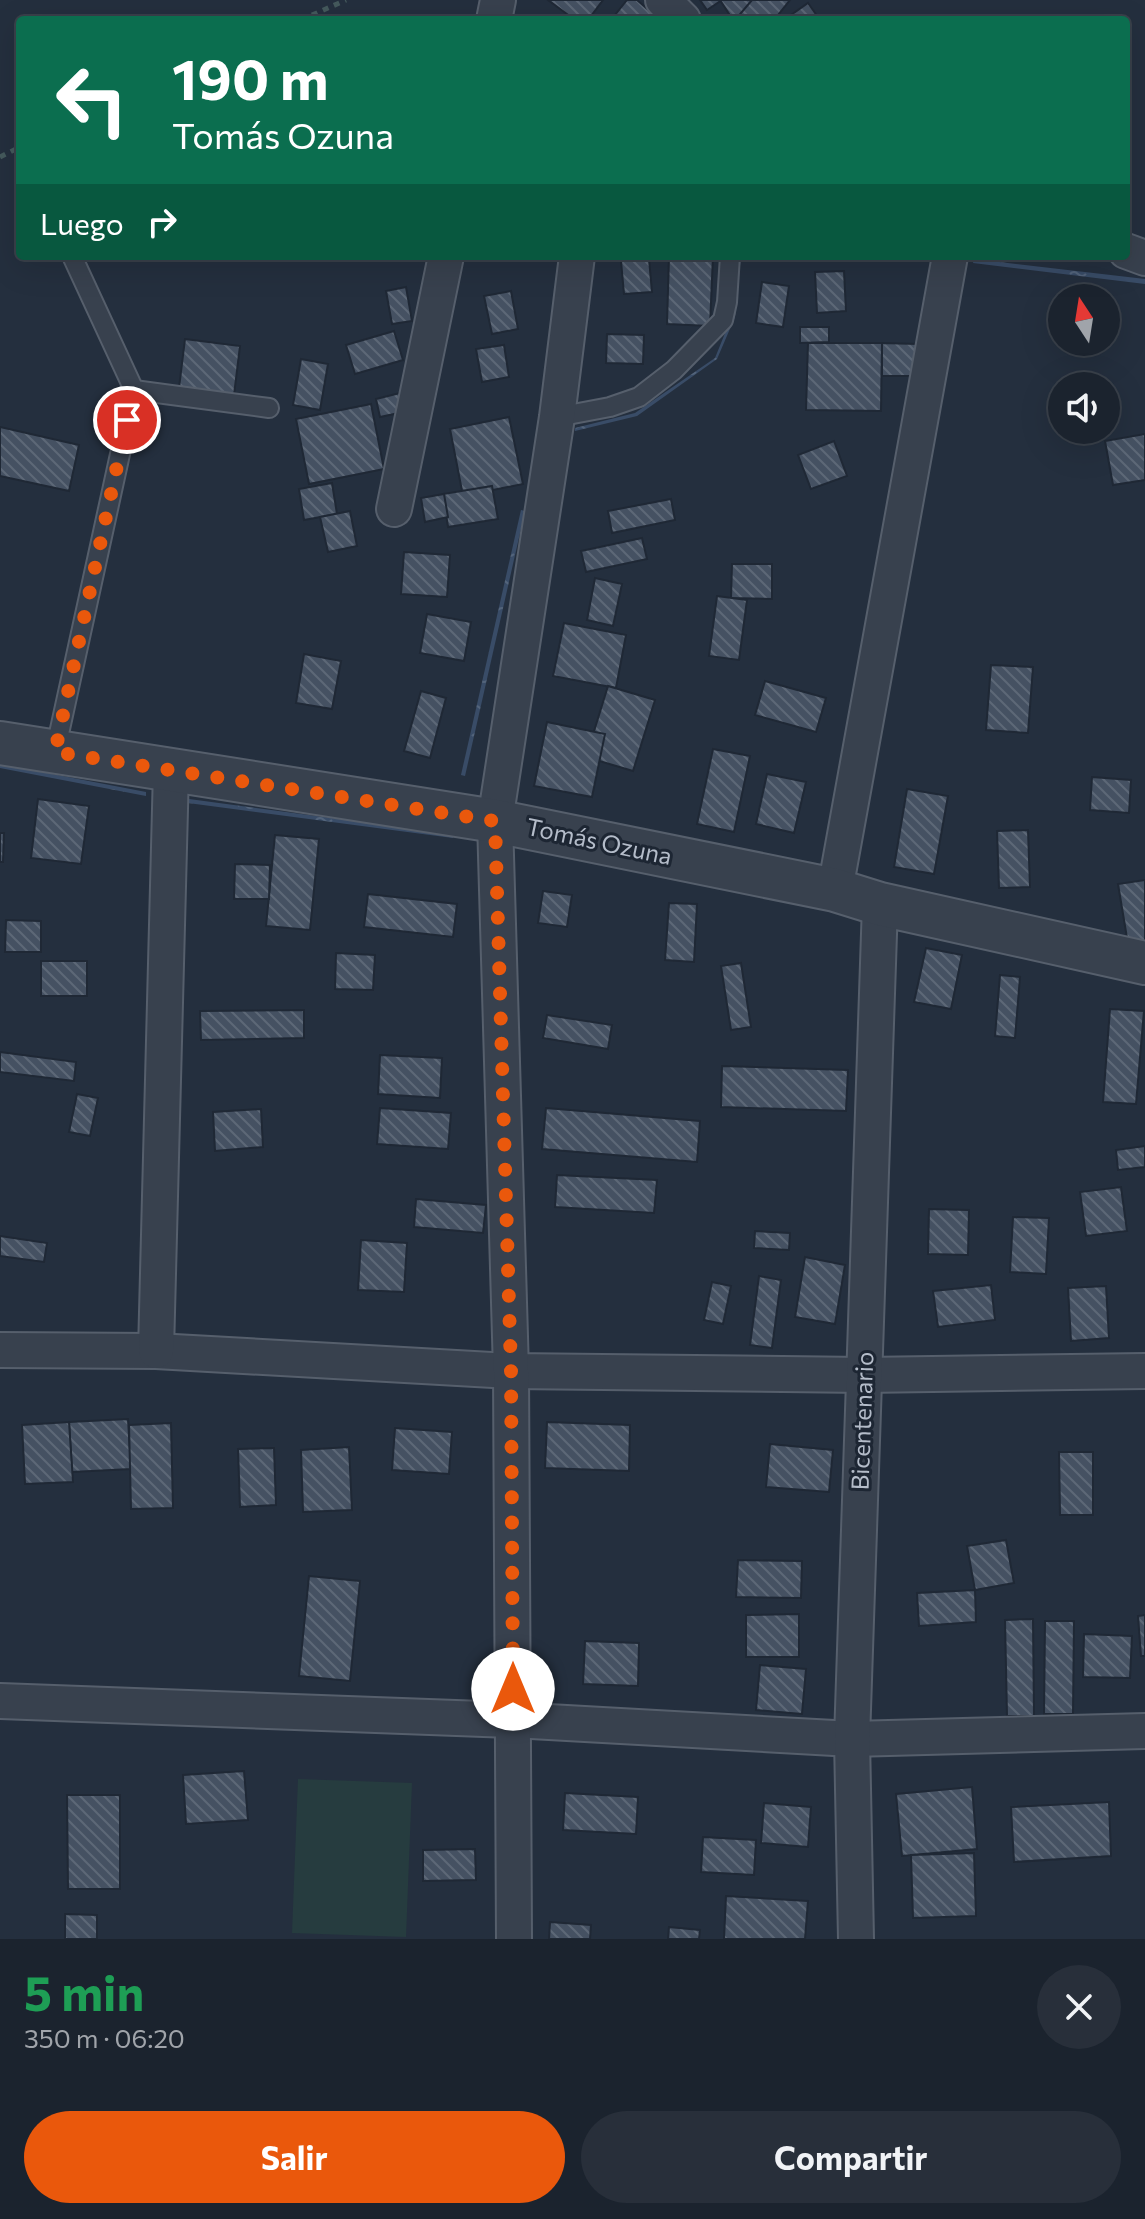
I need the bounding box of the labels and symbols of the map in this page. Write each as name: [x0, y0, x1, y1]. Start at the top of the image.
north arrow: [1048, 284, 1120, 356]
pin: [93, 386, 161, 454]
street label: Tomás Ozuna: [524, 811, 675, 870]
street label: Bicentenario: [845, 1351, 878, 1491]
position arrow: [471, 1647, 555, 1731]

